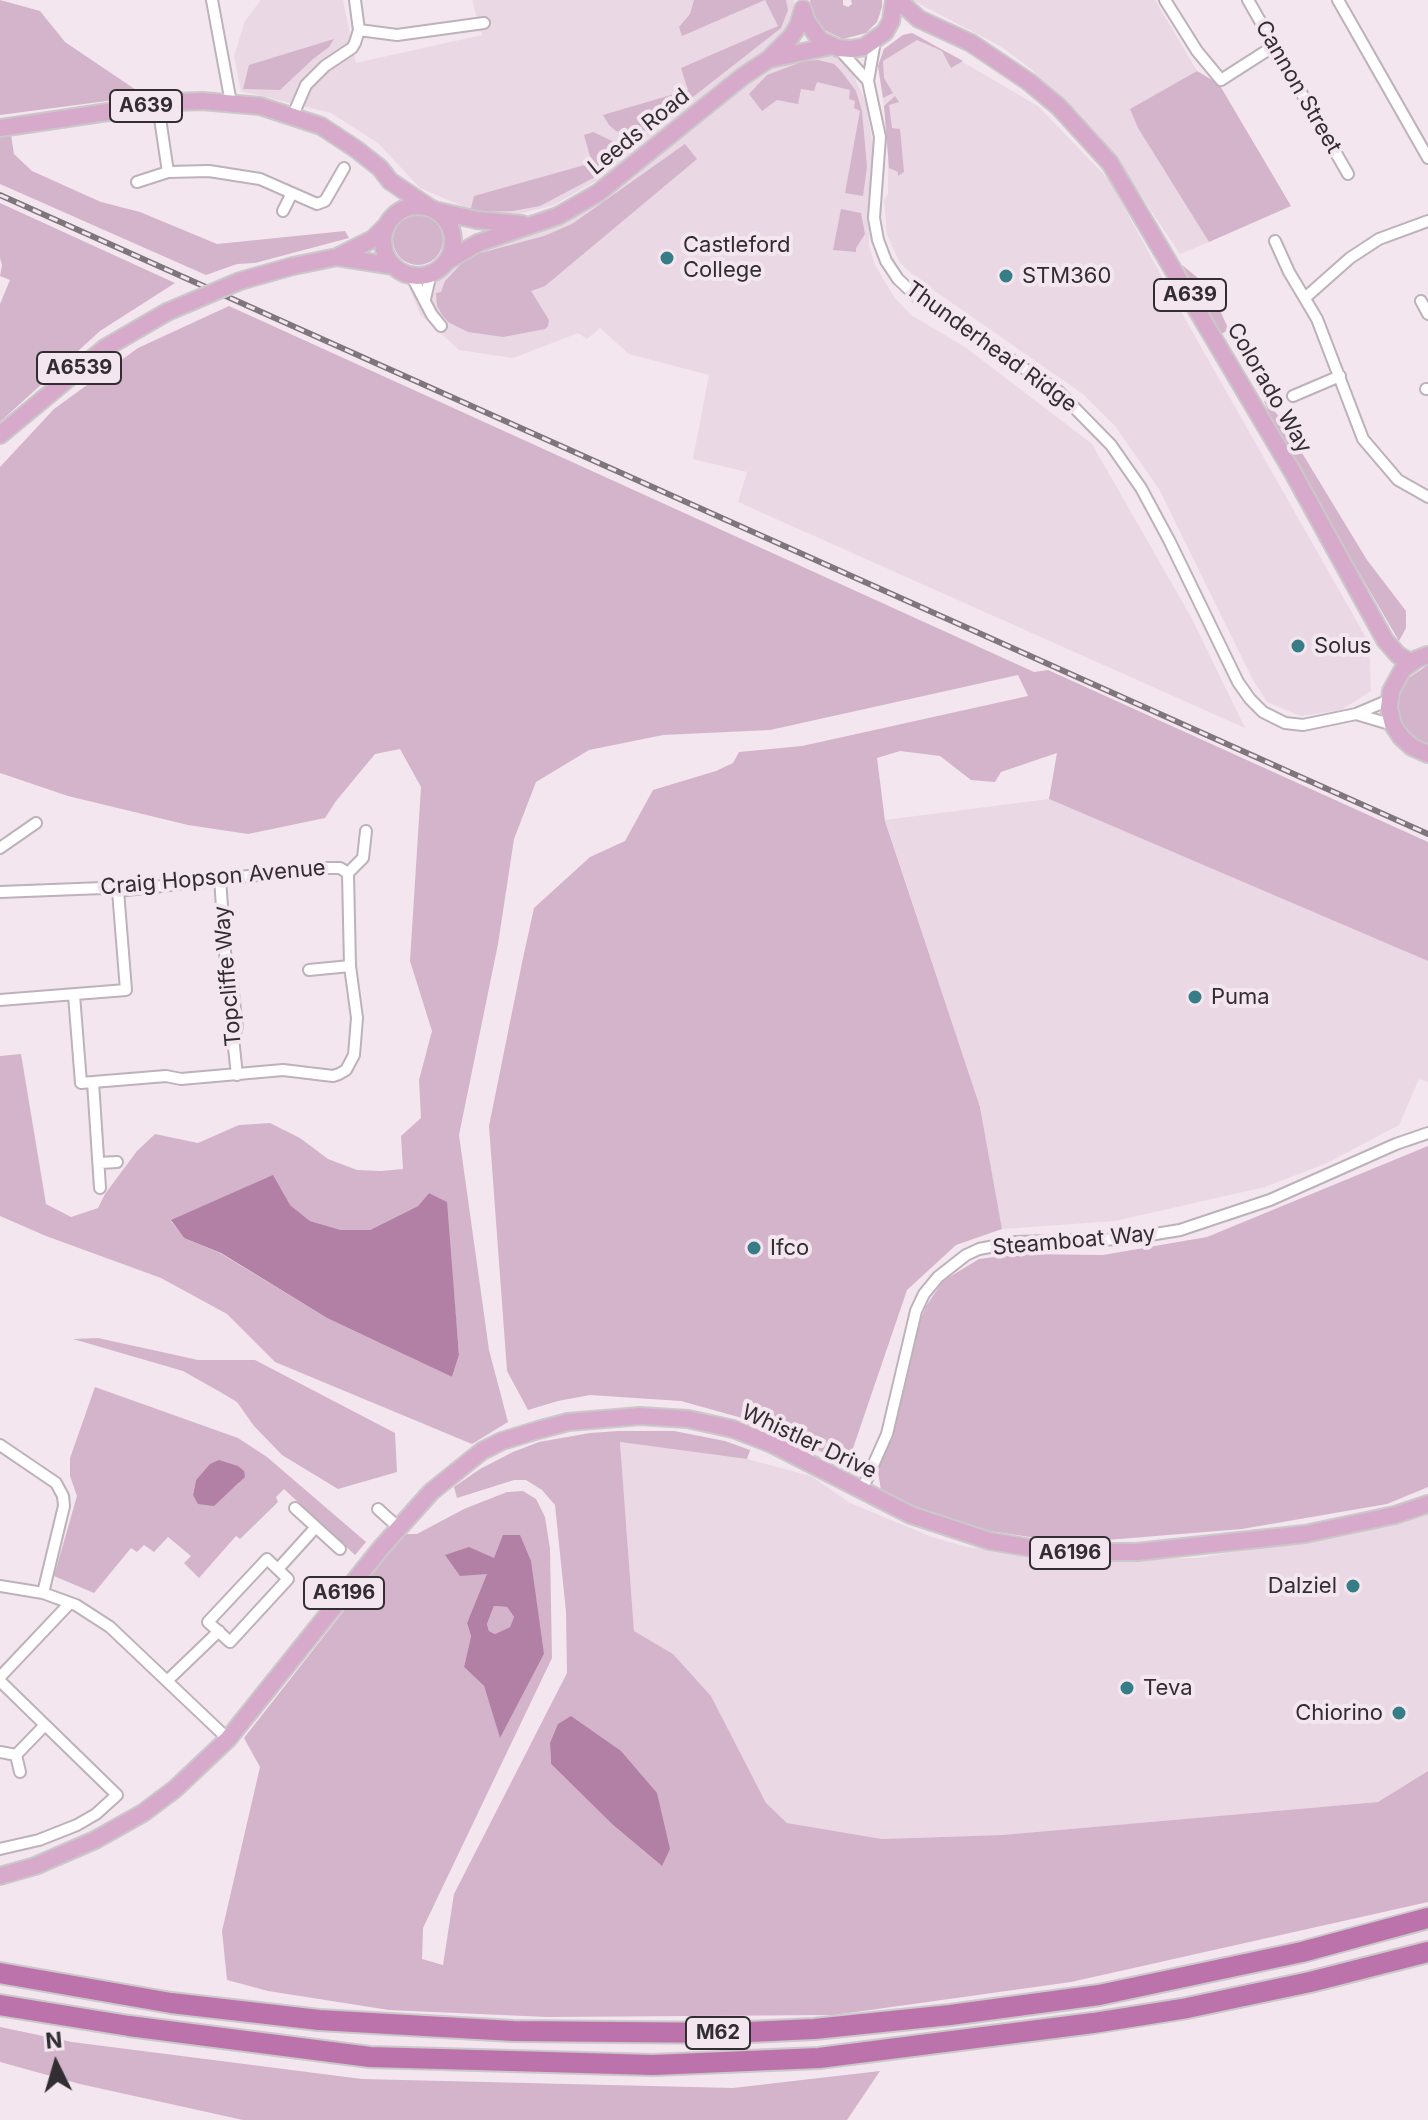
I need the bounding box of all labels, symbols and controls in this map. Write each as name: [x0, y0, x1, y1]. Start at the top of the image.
street label: Cannon Street: [1249, 16, 1347, 158]
street label: Leeds Road: [583, 83, 695, 181]
road number: A639: [110, 90, 182, 122]
place label: Castleford College: [683, 232, 790, 284]
marker: Castleford College: [658, 249, 676, 267]
place label: STM360: [1022, 263, 1111, 289]
marker: STM360: [997, 267, 1015, 285]
street label: Thunderhead Ridge: [900, 276, 1082, 418]
road number: A639: [1154, 279, 1226, 311]
street label: Colorado Way: [1221, 318, 1317, 458]
road number: A6539: [37, 352, 121, 384]
place label: Solus: [1314, 633, 1371, 659]
marker: Solus: [1289, 637, 1307, 655]
street label: Craig Hopson Avenue: [99, 855, 327, 901]
street label: Topcliffe Way: [209, 905, 247, 1047]
place label: Puma: [1211, 984, 1270, 1010]
marker: Puma: [1186, 988, 1204, 1006]
street label: Steamboat Way: [991, 1221, 1157, 1261]
place label: Ifco: [770, 1235, 809, 1261]
marker: Ifco: [745, 1239, 763, 1257]
street label: Whistler Drive: [737, 1399, 881, 1485]
road number: A6196: [1030, 1537, 1110, 1569]
place label: Dalziel: [1268, 1573, 1337, 1599]
road number: A6196: [304, 1577, 384, 1609]
marker: Dalziel: [1344, 1577, 1362, 1595]
place label: Teva: [1143, 1675, 1192, 1701]
marker: Teva: [1118, 1679, 1136, 1697]
place label: Chiorino: [1295, 1700, 1383, 1726]
marker: Chiorino: [1390, 1704, 1408, 1722]
road number: M62: [686, 2017, 750, 2049]
north arrow: [16, 2024, 96, 2104]
text: N: [44, 2026, 63, 2054]

